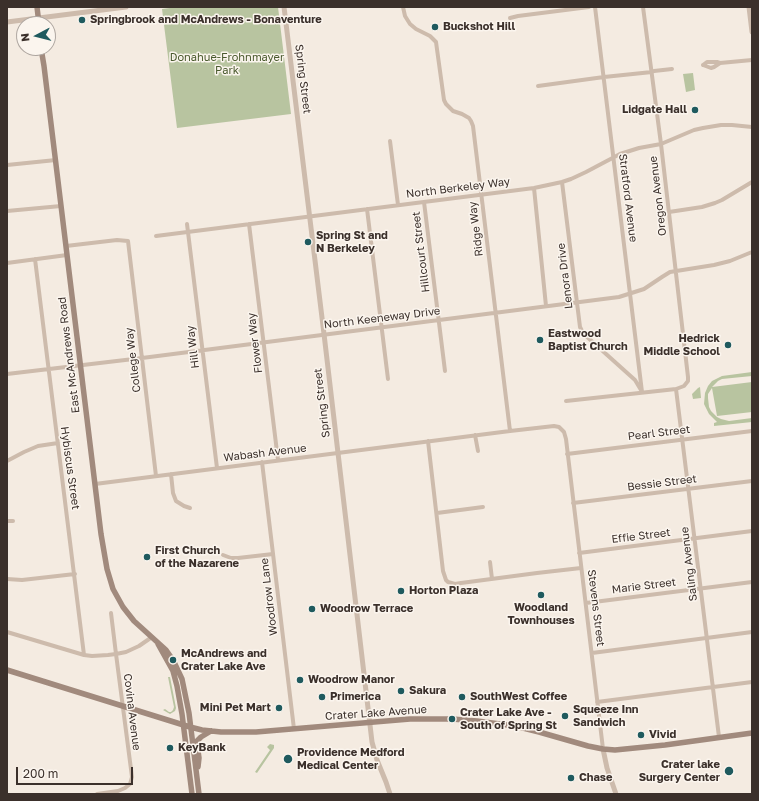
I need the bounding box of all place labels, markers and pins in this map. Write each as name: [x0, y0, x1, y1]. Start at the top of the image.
place label: Springbrook and McAndrews - Bonaventure: [90, 13, 322, 27]
marker: Springbrook and McAndrews - Bonaventure: [77, 15, 87, 25]
place label: Buckshot Hill: [443, 20, 515, 34]
marker: Buckshot Hill: [430, 22, 440, 32]
place label: Lidgate Hall: [622, 103, 687, 117]
marker: Lidgate Hall: [690, 105, 700, 115]
place label: Spring St and N Berkeley: [316, 229, 388, 255]
marker: Spring St and N Berkeley: [303, 237, 313, 247]
place label: Eastwood Baptist Church: [548, 327, 628, 353]
place label: Hedrick Middle School: [644, 332, 720, 358]
marker: Eastwood Baptist Church: [535, 335, 545, 345]
marker: Hedrick Middle School: [723, 340, 733, 350]
place label: First Church of the Nazarene: [155, 544, 239, 570]
marker: First Church of the Nazarene: [142, 552, 152, 562]
place label: Horton Plaza: [409, 584, 478, 598]
marker: Horton Plaza: [396, 586, 406, 596]
marker: Woodland Townhouses: [536, 590, 546, 600]
place label: Woodland Townhouses: [507, 601, 575, 627]
place label: Woodrow Terrace: [320, 602, 413, 616]
marker: Woodrow Terrace: [307, 604, 317, 614]
place label: McAndrews and Crater Lake Ave: [181, 647, 267, 673]
marker: McAndrews and Crater Lake Ave: [168, 655, 178, 665]
place label: Woodrow Manor: [308, 673, 395, 687]
marker: Woodrow Manor: [295, 675, 305, 685]
place label: Sakura: [409, 684, 446, 698]
marker: Sakura: [396, 686, 406, 696]
place label: Primerica: [330, 690, 381, 704]
place label: SouthWest Coffee: [470, 690, 567, 704]
marker: Primerica: [317, 692, 327, 702]
marker: SouthWest Coffee: [457, 692, 467, 702]
place label: Mini Pet Mart: [200, 701, 271, 715]
marker: Mini Pet Mart: [274, 703, 284, 713]
place label: Squeeze Inn Sandwich: [573, 703, 638, 729]
place label: Crater Lake Ave - South of Spring St: [460, 706, 557, 732]
marker: Squeeze Inn Sandwich: [560, 711, 570, 721]
marker: Crater Lake Ave - South of Spring St: [447, 714, 457, 724]
place label: Vivid: [649, 728, 676, 742]
marker: Vivid: [636, 730, 646, 740]
place label: KeyBank: [178, 741, 226, 755]
marker: KeyBank: [165, 743, 175, 753]
place label: Providence Medford Medical Center: [297, 746, 404, 772]
marker: Providence Medford Medical Center: [282, 753, 294, 765]
place label: Crater lake Surgery Center: [639, 758, 720, 784]
marker: Crater lake Surgery Center: [723, 765, 735, 777]
place label: Chase: [579, 771, 612, 785]
marker: Chase: [566, 773, 576, 783]

